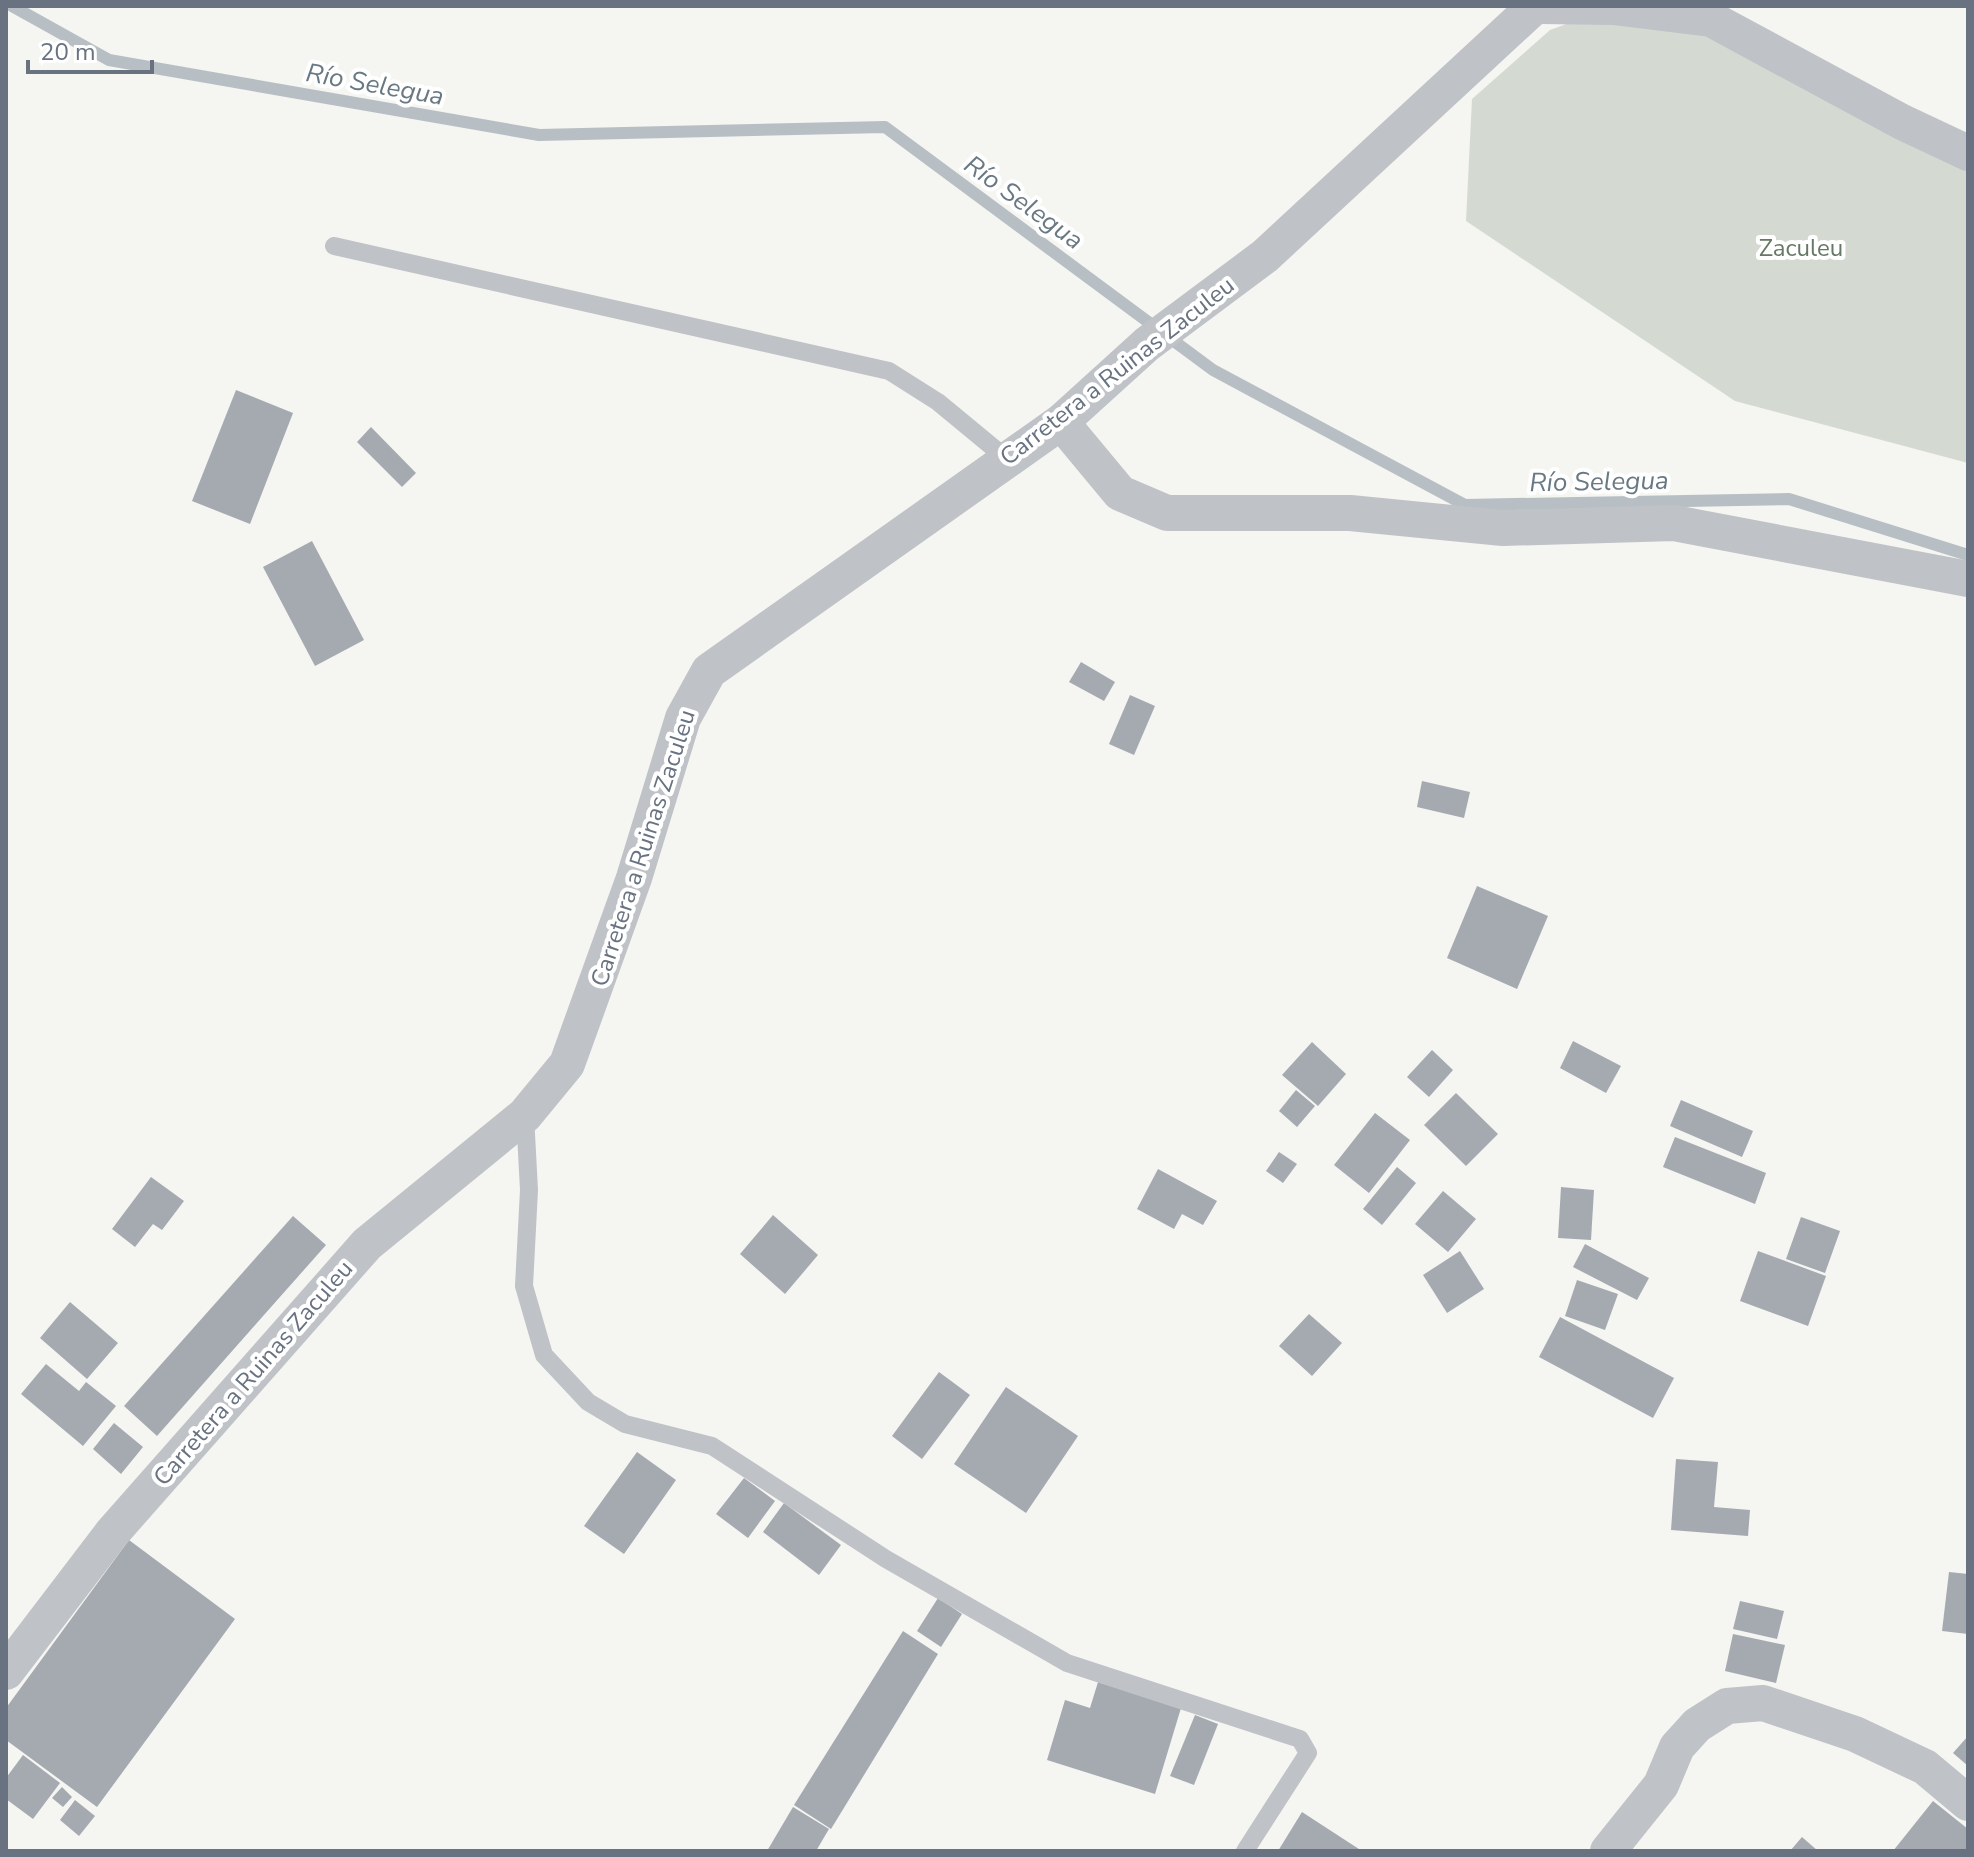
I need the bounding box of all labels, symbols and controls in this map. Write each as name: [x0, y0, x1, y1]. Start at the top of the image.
scale bar: [28, 24, 152, 74]
text: 20 m: [40, 36, 96, 68]
water label: Río Selegua: [303, 55, 447, 114]
water label: Río Selegua: [957, 147, 1090, 258]
park label: Zaculeu: [1759, 232, 1843, 264]
street label: Carretera a Ruinas Zaculeu: [993, 269, 1241, 473]
water label: Río Selegua: [1529, 463, 1669, 500]
street label: Carretera a Ruinas Zaculeu: [583, 706, 703, 990]
street label: Carretera a Ruinas Zaculeu: [146, 1253, 360, 1493]

